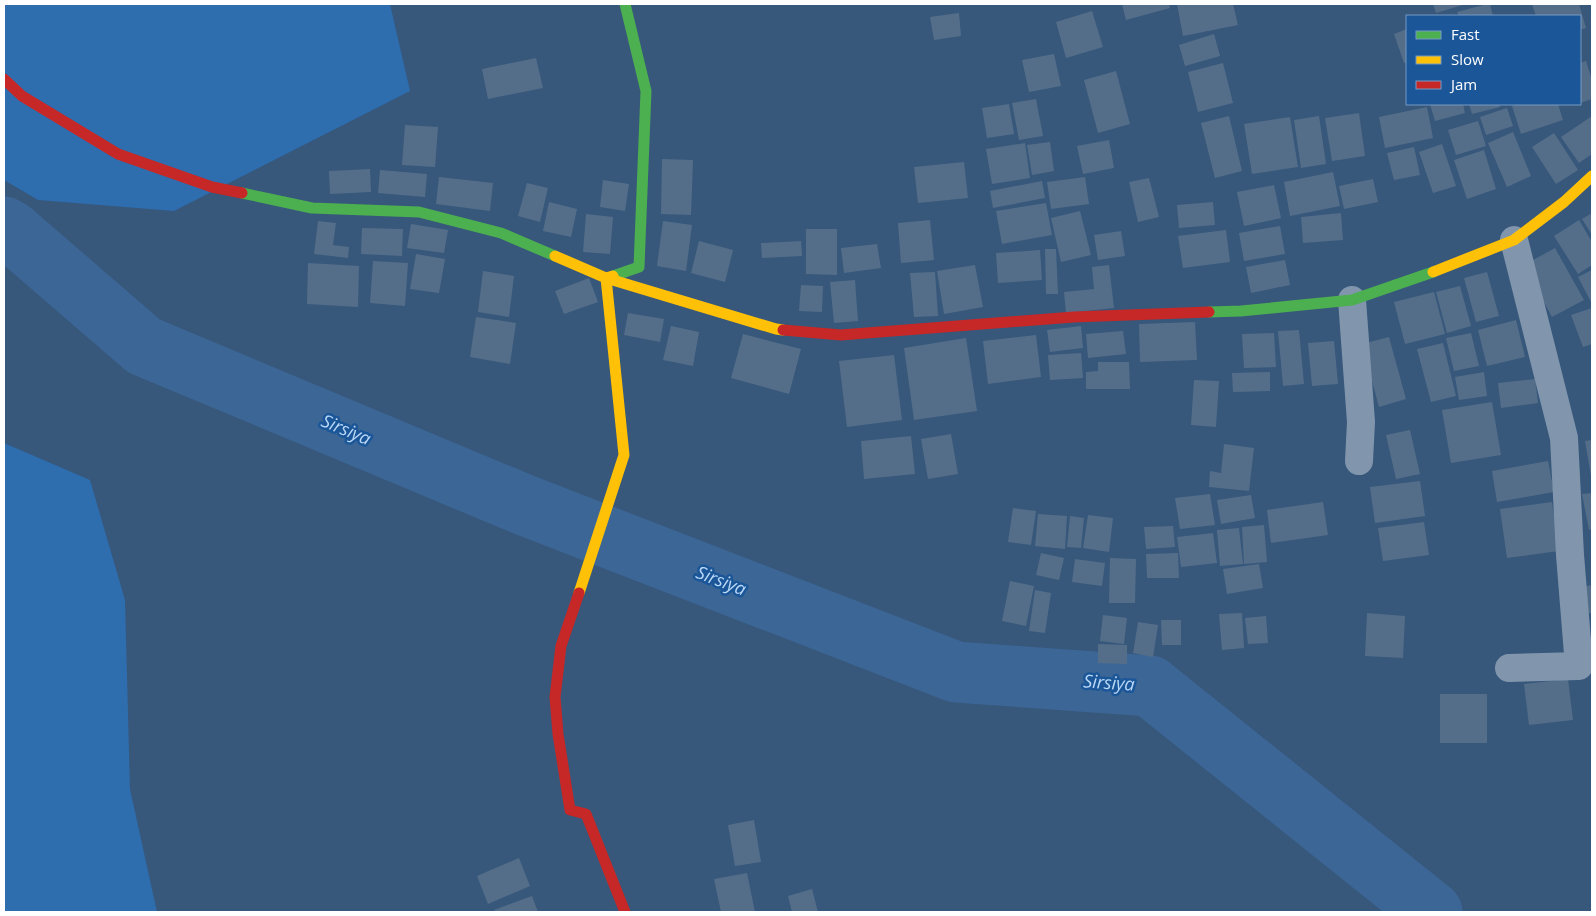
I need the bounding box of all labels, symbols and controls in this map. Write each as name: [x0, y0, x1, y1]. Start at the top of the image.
legend: [1406, 15, 1581, 105]
text: Fast: [1451, 24, 1480, 44]
text: Slow: [1451, 49, 1484, 69]
text: Jam: [1449, 74, 1477, 94]
water label: Sirsiya: [318, 408, 375, 450]
water label: Sirsiya: [693, 560, 750, 600]
water label: Sirsiya: [1083, 668, 1136, 696]

